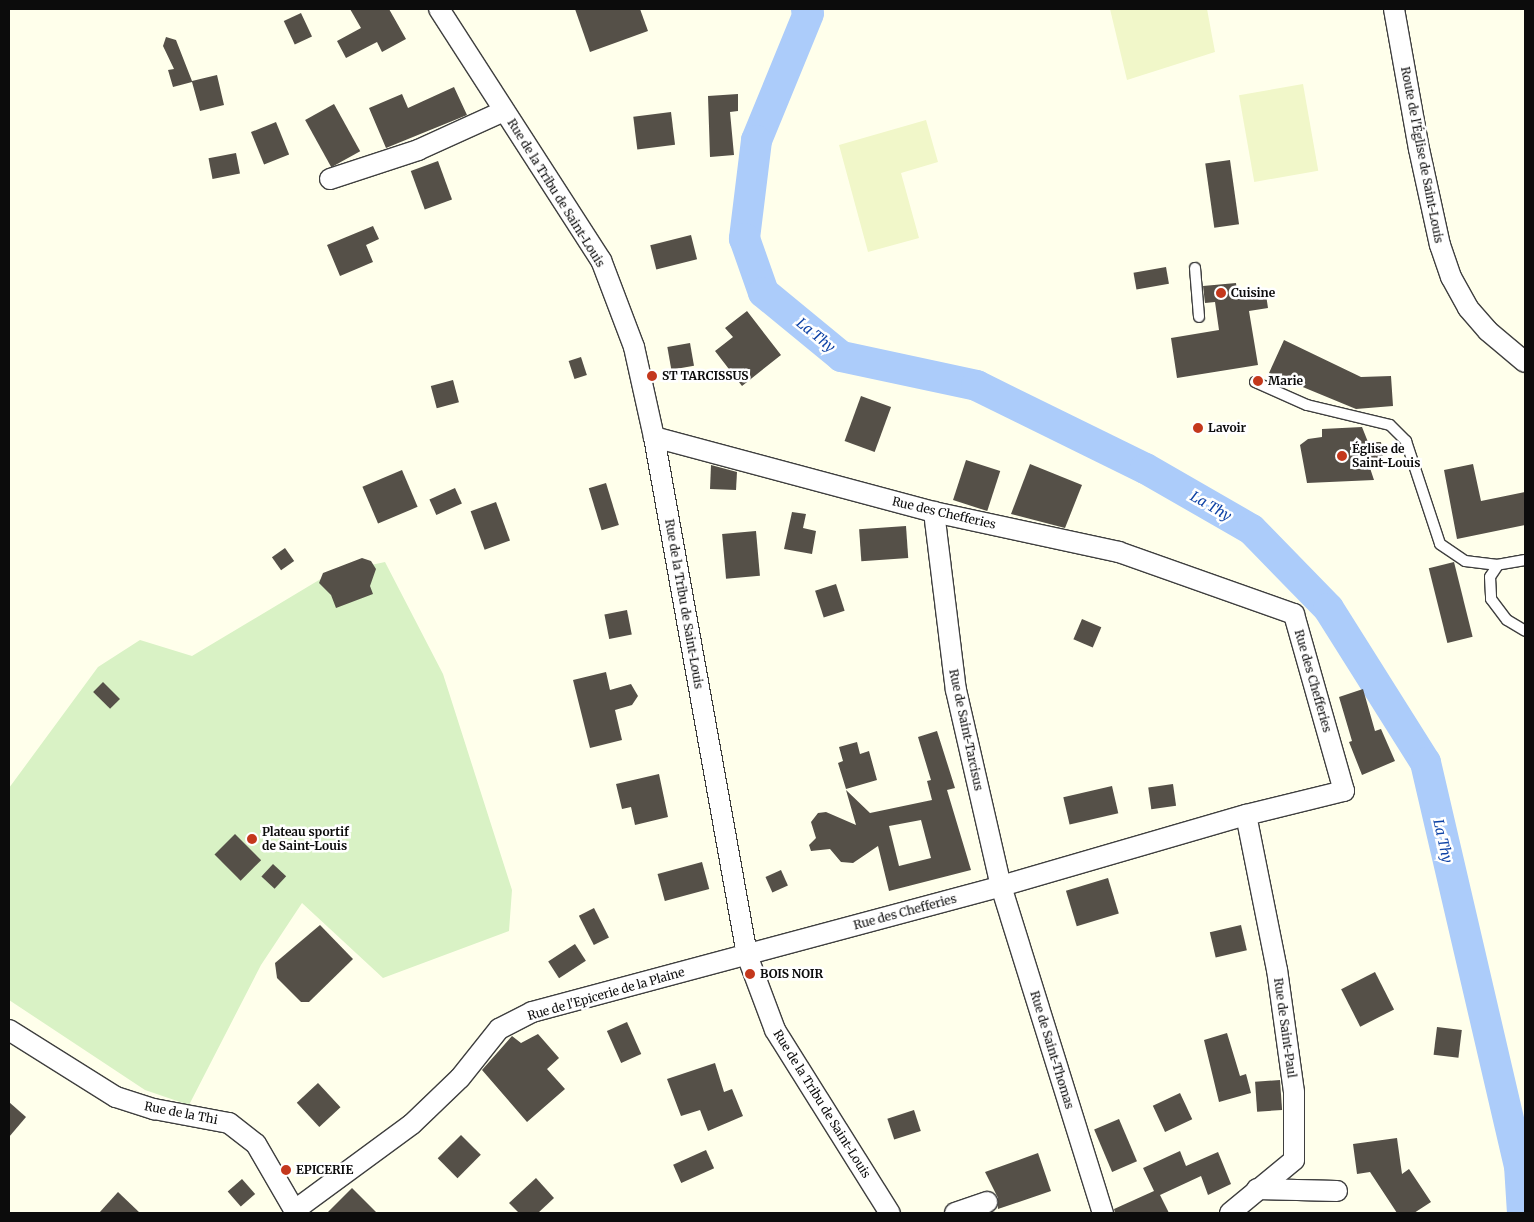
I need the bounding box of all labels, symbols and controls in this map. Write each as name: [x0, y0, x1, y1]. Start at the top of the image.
street label: Route de l'Église de Saint-Louis: [1398, 66, 1446, 244]
street label: Rue de la Tribu de Saint-Louis: [504, 116, 608, 270]
place label: Cuisine: [1231, 286, 1275, 300]
marker: Cuisine: [1215, 287, 1227, 299]
water label: La Thy: [793, 314, 839, 356]
place label: ST TARCISSUS: [662, 369, 748, 383]
marker: ST TARCISSUS: [646, 370, 658, 382]
place label: Marie: [1268, 374, 1303, 388]
marker: Marie: [1252, 375, 1264, 387]
place label: Lavoir: [1208, 421, 1246, 435]
marker: Lavoir: [1192, 422, 1204, 434]
place label: Église de Saint-Louis: [1352, 442, 1420, 470]
marker: Église de Saint-Louis: [1336, 450, 1348, 462]
water label: La Thy: [1188, 488, 1234, 524]
street label: Rue des Chefferies: [891, 494, 997, 532]
street label: Rue de la Tribu de Saint-Louis: [662, 518, 706, 690]
street label: Rue des Chefferies: [1291, 628, 1335, 734]
street label: Rue de Saint-Tarcisus: [946, 668, 986, 792]
water label: La Thy: [1430, 817, 1456, 865]
place label: Plateau sportif de Saint-Louis: [262, 825, 349, 853]
marker: Plateau sportif de Saint-Louis: [246, 833, 258, 845]
street label: Rue des Chefferies: [852, 891, 958, 933]
street label: Rue de l'Epicerie de la Plaine: [526, 965, 686, 1023]
place label: BOIS NOIR: [760, 967, 823, 981]
marker: BOIS NOIR: [744, 968, 756, 980]
street label: Rue de Saint-Paul: [1271, 977, 1299, 1079]
street label: Rue de Saint-Thomas: [1027, 989, 1077, 1111]
street label: Rue de la Tribu de Saint-Louis: [770, 1027, 874, 1181]
street label: Rue de la Thi: [143, 1099, 219, 1127]
place label: EPICERIE: [296, 1163, 353, 1177]
marker: EPICERIE: [280, 1164, 292, 1176]

